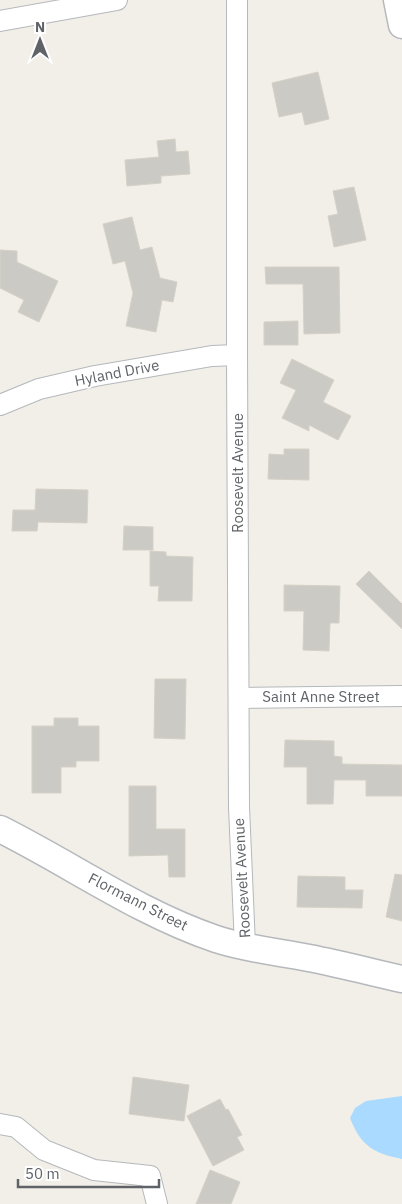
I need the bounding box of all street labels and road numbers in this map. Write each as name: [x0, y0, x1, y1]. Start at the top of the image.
street label: Hyland Drive: [73, 355, 161, 390]
street label: Roosevelt Avenue: [228, 413, 247, 533]
street label: Saint Anne Street: [262, 687, 380, 706]
street label: Roosevelt Avenue: [229, 818, 254, 938]
street label: Flormann Street: [85, 868, 191, 935]

